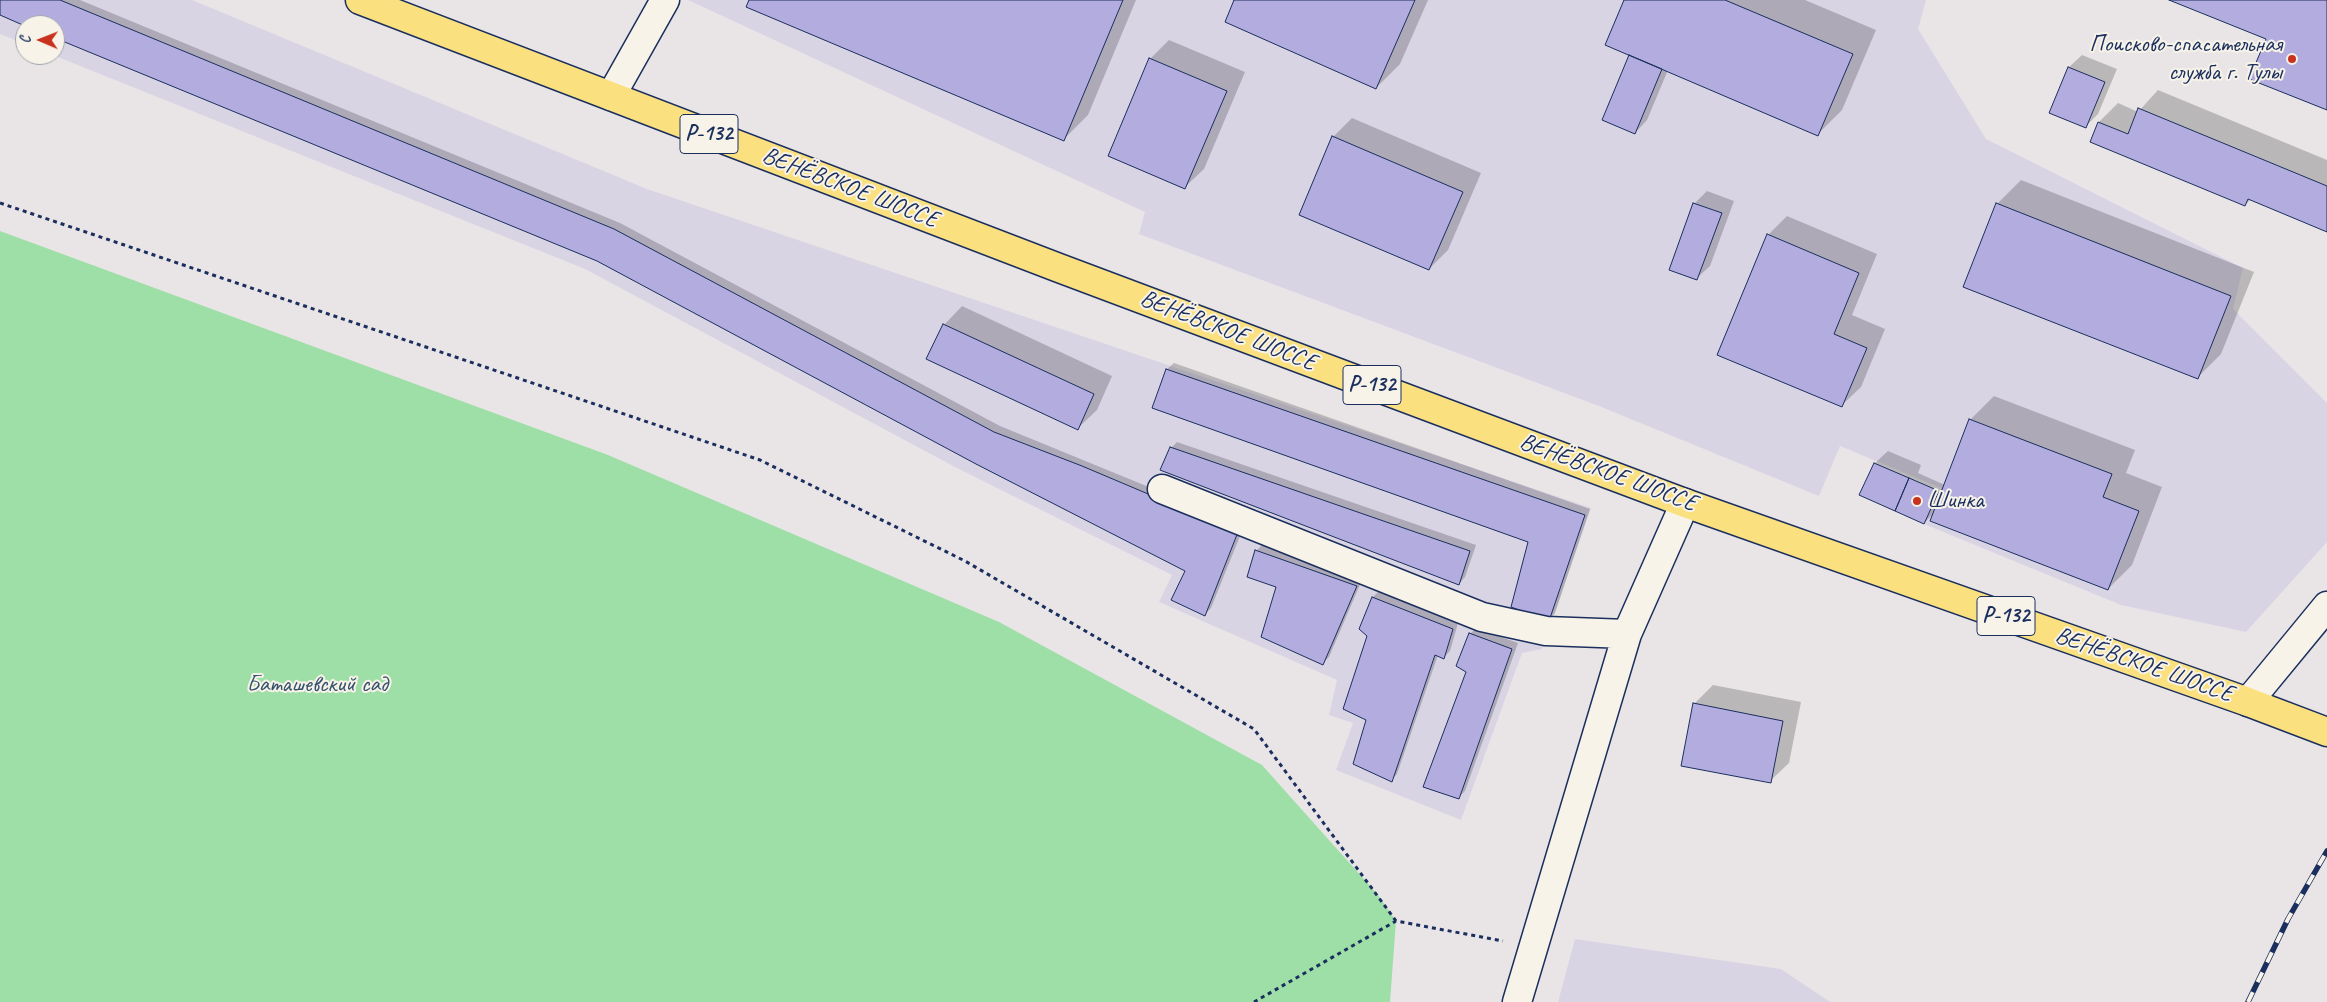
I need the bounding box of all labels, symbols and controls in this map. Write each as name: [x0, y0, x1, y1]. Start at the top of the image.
north arrow: [15, 15, 65, 65]
place label: Поисково-спасательная служба г. Тулы: [2089, 31, 2282, 87]
text: С: [17, 36, 34, 43]
marker: Поисково-спасательная служба г. Тулы: [2286, 53, 2298, 65]
road number: Р-132: [680, 114, 738, 154]
street label: ВЕНЁВСКОЕ ШОССЕ: [758, 141, 942, 235]
street label: ВЕНЁВСКОЕ ШОССЕ: [1136, 284, 1320, 378]
road number: Р-132: [1343, 366, 1401, 404]
street label: ВЕНЁВСКОЕ ШОССЕ: [1516, 428, 1700, 518]
place label: Шинка: [1927, 487, 1984, 515]
marker: Шинка: [1911, 495, 1923, 507]
road number: Р-132: [1977, 596, 2035, 636]
street label: ВЕНЁВСКОЕ ШОССЕ: [2051, 621, 2237, 709]
park label: Баташевский сад: [246, 671, 388, 699]

